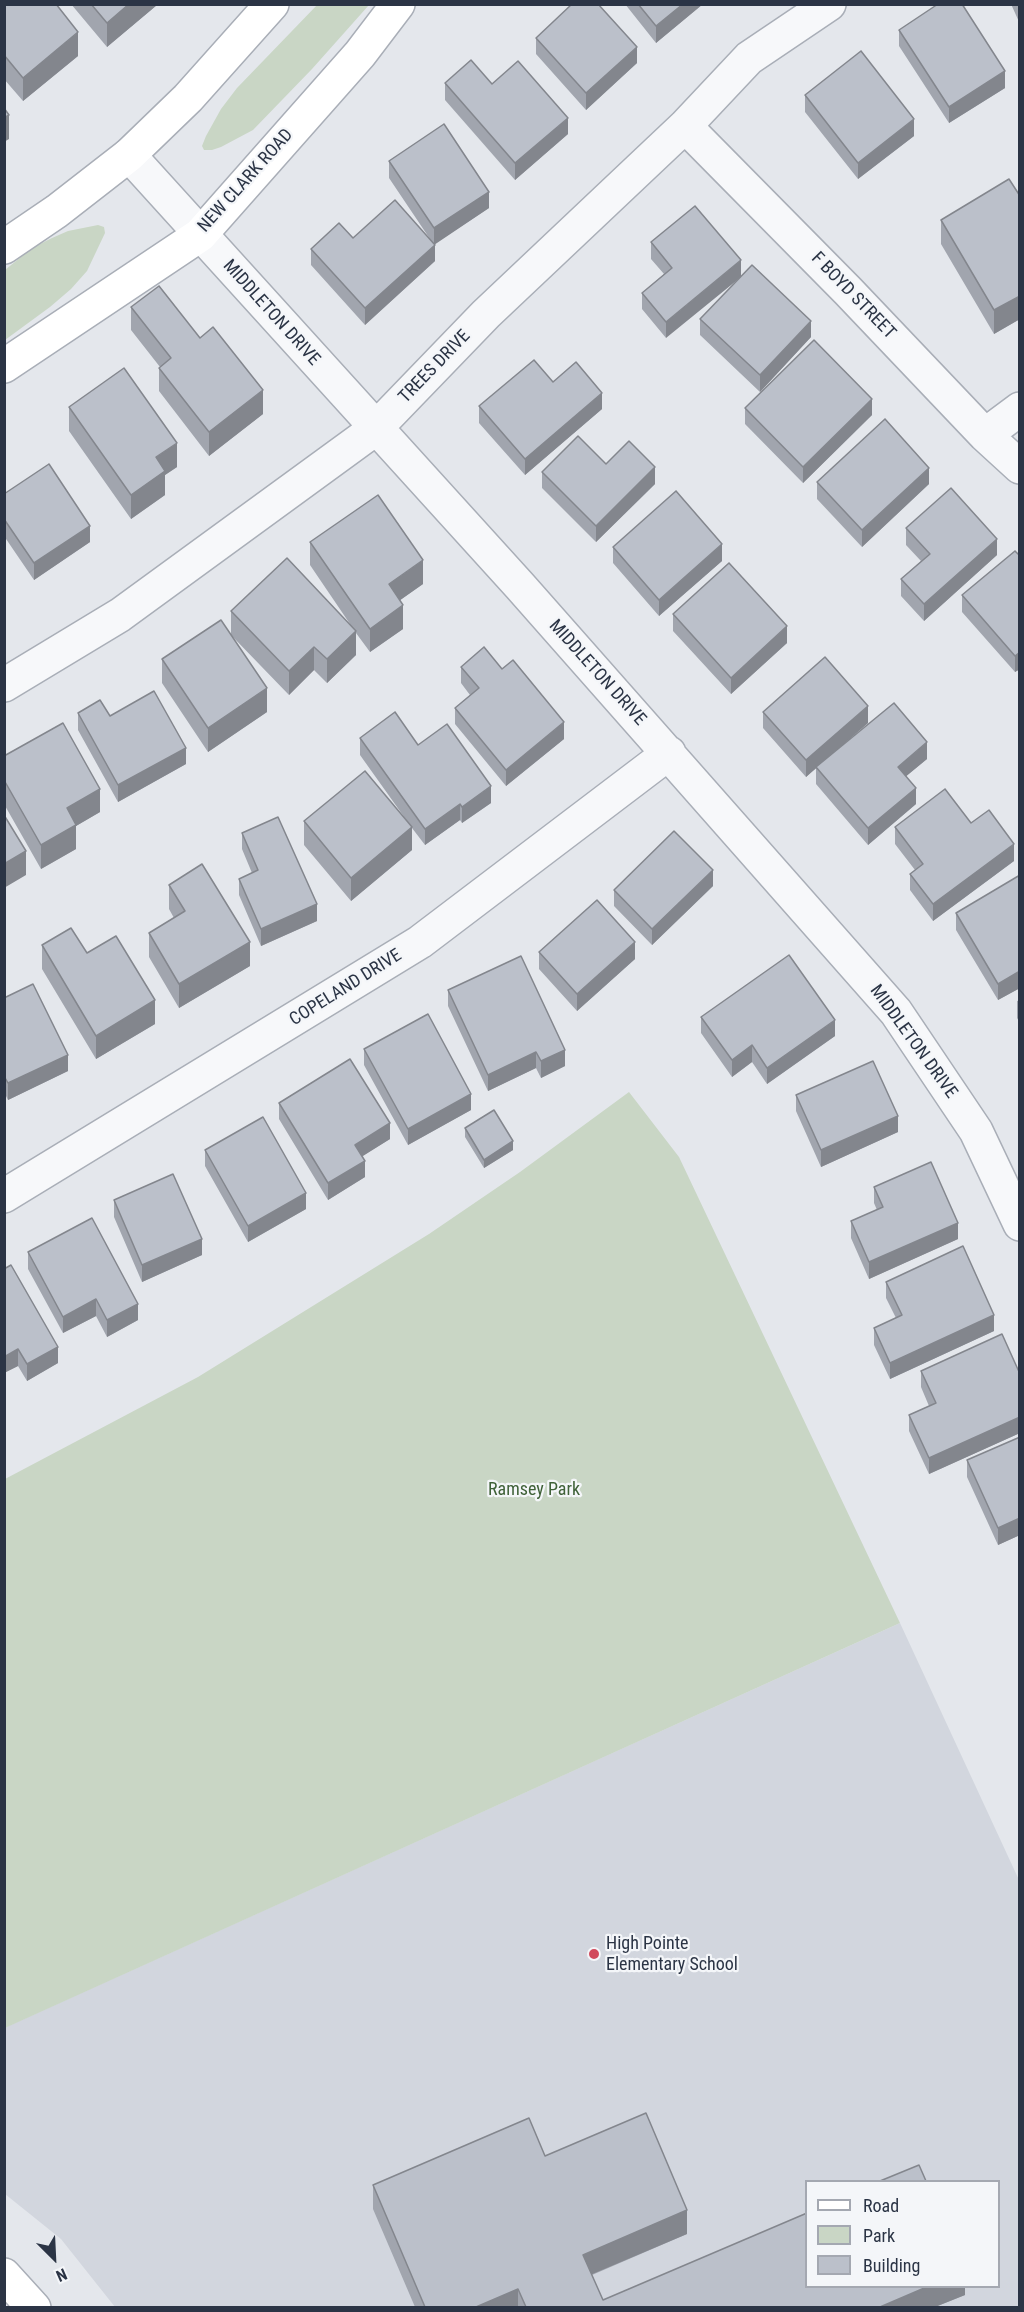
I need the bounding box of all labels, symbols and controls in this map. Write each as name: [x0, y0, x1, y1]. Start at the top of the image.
street label: NEW CLARK ROAD: [194, 125, 298, 237]
street label: F BOYD STREET: [806, 248, 900, 344]
street label: MIDDLETON DRIVE: [218, 256, 324, 370]
street label: TREES DRIVE: [395, 326, 475, 408]
street label: MIDDLETON DRIVE: [544, 616, 650, 730]
street label: COPELAND DRIVE: [286, 945, 406, 1031]
street label: MIDDLETON DRIVE: [865, 981, 961, 1103]
park label: Ramsey Park: [488, 1479, 580, 1501]
place label: High Pointe Elementary School: [606, 1933, 738, 1976]
marker: High Pointe Elementary School: [587, 1947, 601, 1961]
legend: [805, 2180, 1000, 2288]
text: Road: [863, 2195, 899, 2216]
text: Park: [863, 2225, 895, 2246]
north arrow: [24, 2228, 84, 2288]
text: Building: [863, 2255, 920, 2276]
text: N: [53, 2264, 70, 2286]

